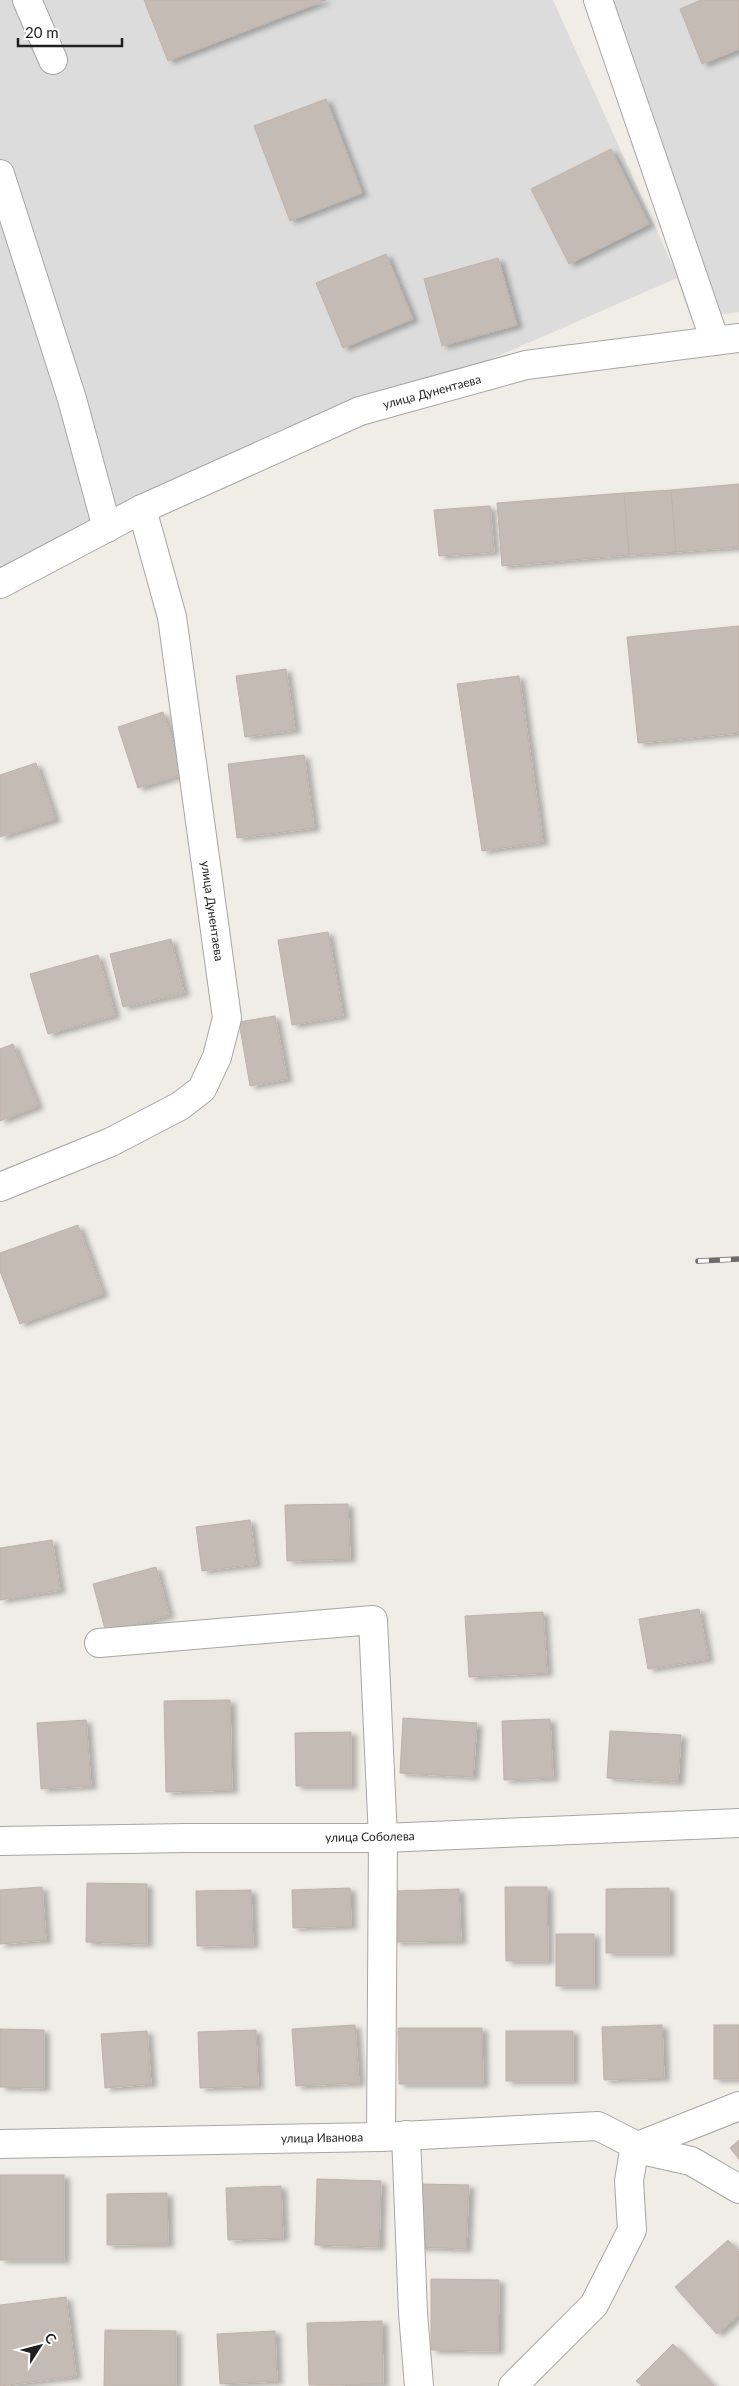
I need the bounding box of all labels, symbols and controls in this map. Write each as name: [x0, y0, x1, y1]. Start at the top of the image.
scale bar: [18, 15, 121, 47]
text: 20 m: [25, 23, 59, 41]
street label: улица Дунентаева: [381, 371, 483, 412]
street label: улица Дунентаева: [198, 860, 227, 962]
street label: улица Соболева: [325, 1828, 415, 1845]
street label: улица Иванова: [281, 2129, 363, 2146]
north arrow: [15, 2321, 65, 2371]
text: С: [41, 2329, 61, 2347]

